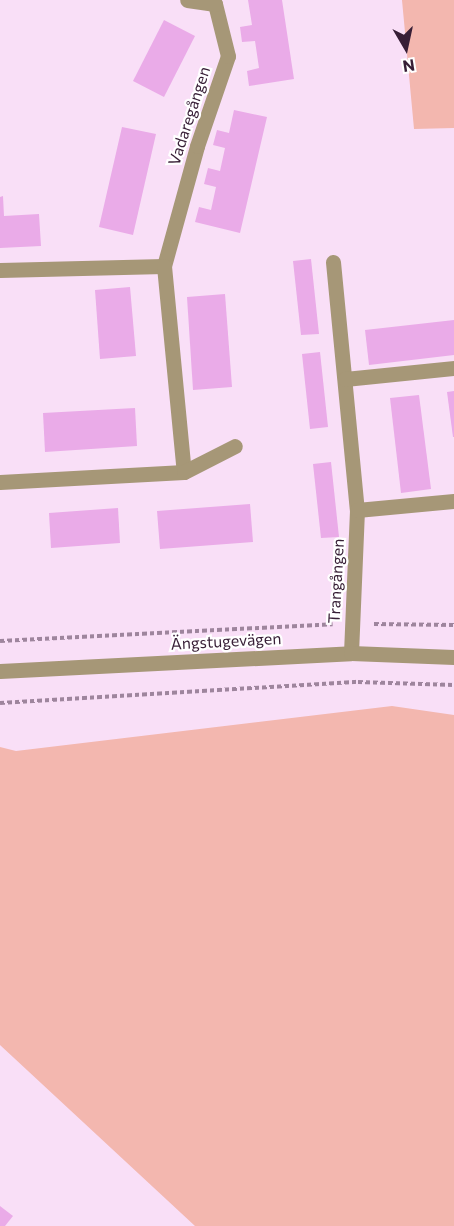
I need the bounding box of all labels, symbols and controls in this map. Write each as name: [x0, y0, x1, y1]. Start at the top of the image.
north arrow: [376, 18, 436, 78]
text: N: [401, 56, 416, 77]
street label: Vadaregången: [164, 64, 214, 168]
street label: Trangången: [324, 538, 348, 624]
street label: Ängstugevägen: [170, 629, 282, 653]

